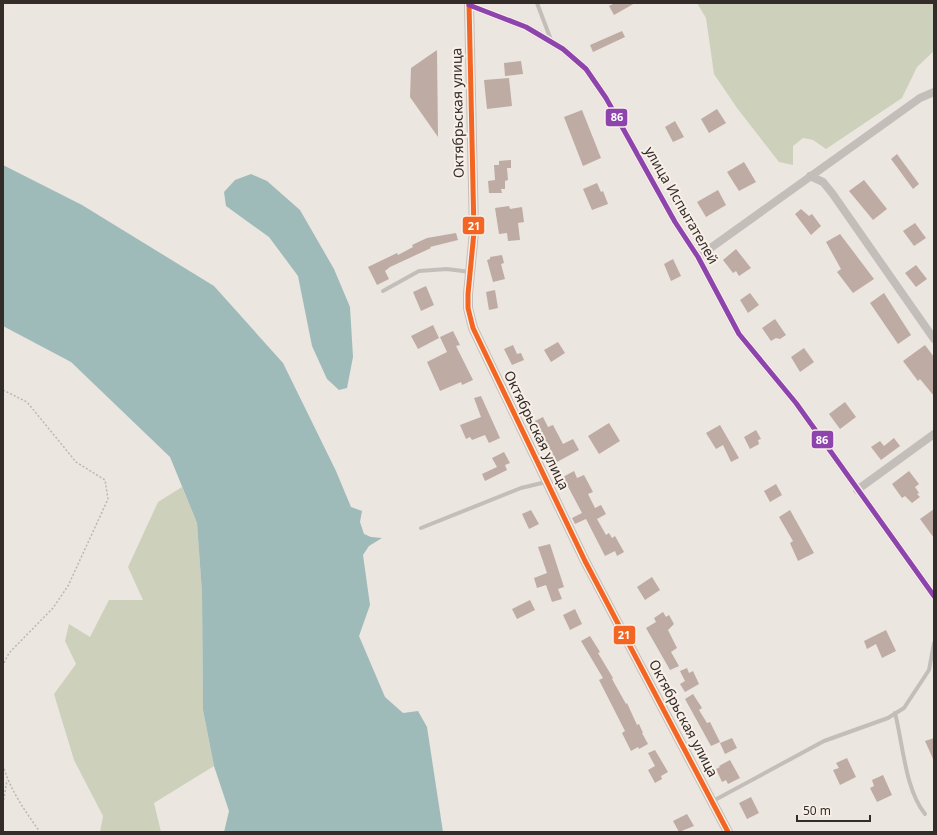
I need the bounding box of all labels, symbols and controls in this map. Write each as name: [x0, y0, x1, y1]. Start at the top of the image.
street label: Октябрьская улица: [446, 48, 468, 178]
line badge: 86: [605, 108, 628, 127]
text: 86: [611, 109, 623, 124]
street label: улица Испытателей: [641, 143, 723, 267]
line badge: 21: [462, 216, 485, 235]
text: 21: [468, 218, 480, 233]
street label: Октябрьская улица: [500, 367, 574, 493]
line badge: 86: [811, 430, 834, 449]
text: 86: [816, 432, 828, 447]
line badge: 21: [613, 625, 636, 645]
text: 21: [618, 627, 630, 642]
street label: Октябрьская улица: [645, 656, 723, 780]
scale bar: [797, 797, 870, 823]
text: 50 m: [803, 802, 831, 819]

